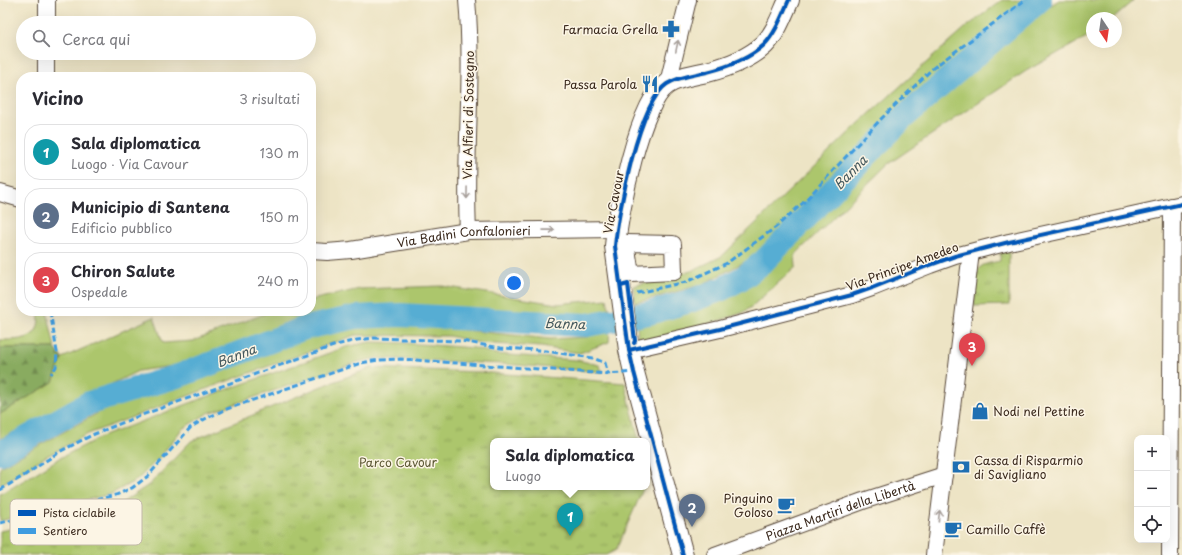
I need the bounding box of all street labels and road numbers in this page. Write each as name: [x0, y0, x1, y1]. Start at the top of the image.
street label: Via Alfieri di Sostegno: [458, 50, 478, 180]
street label: Via Cavour: [598, 168, 628, 235]
street label: Via Badini Confalonieri: [395, 221, 531, 251]
street label: Via Principe Amedeo: [843, 237, 961, 295]
street label: Piazza Martiri della Libertà: [763, 476, 918, 545]

